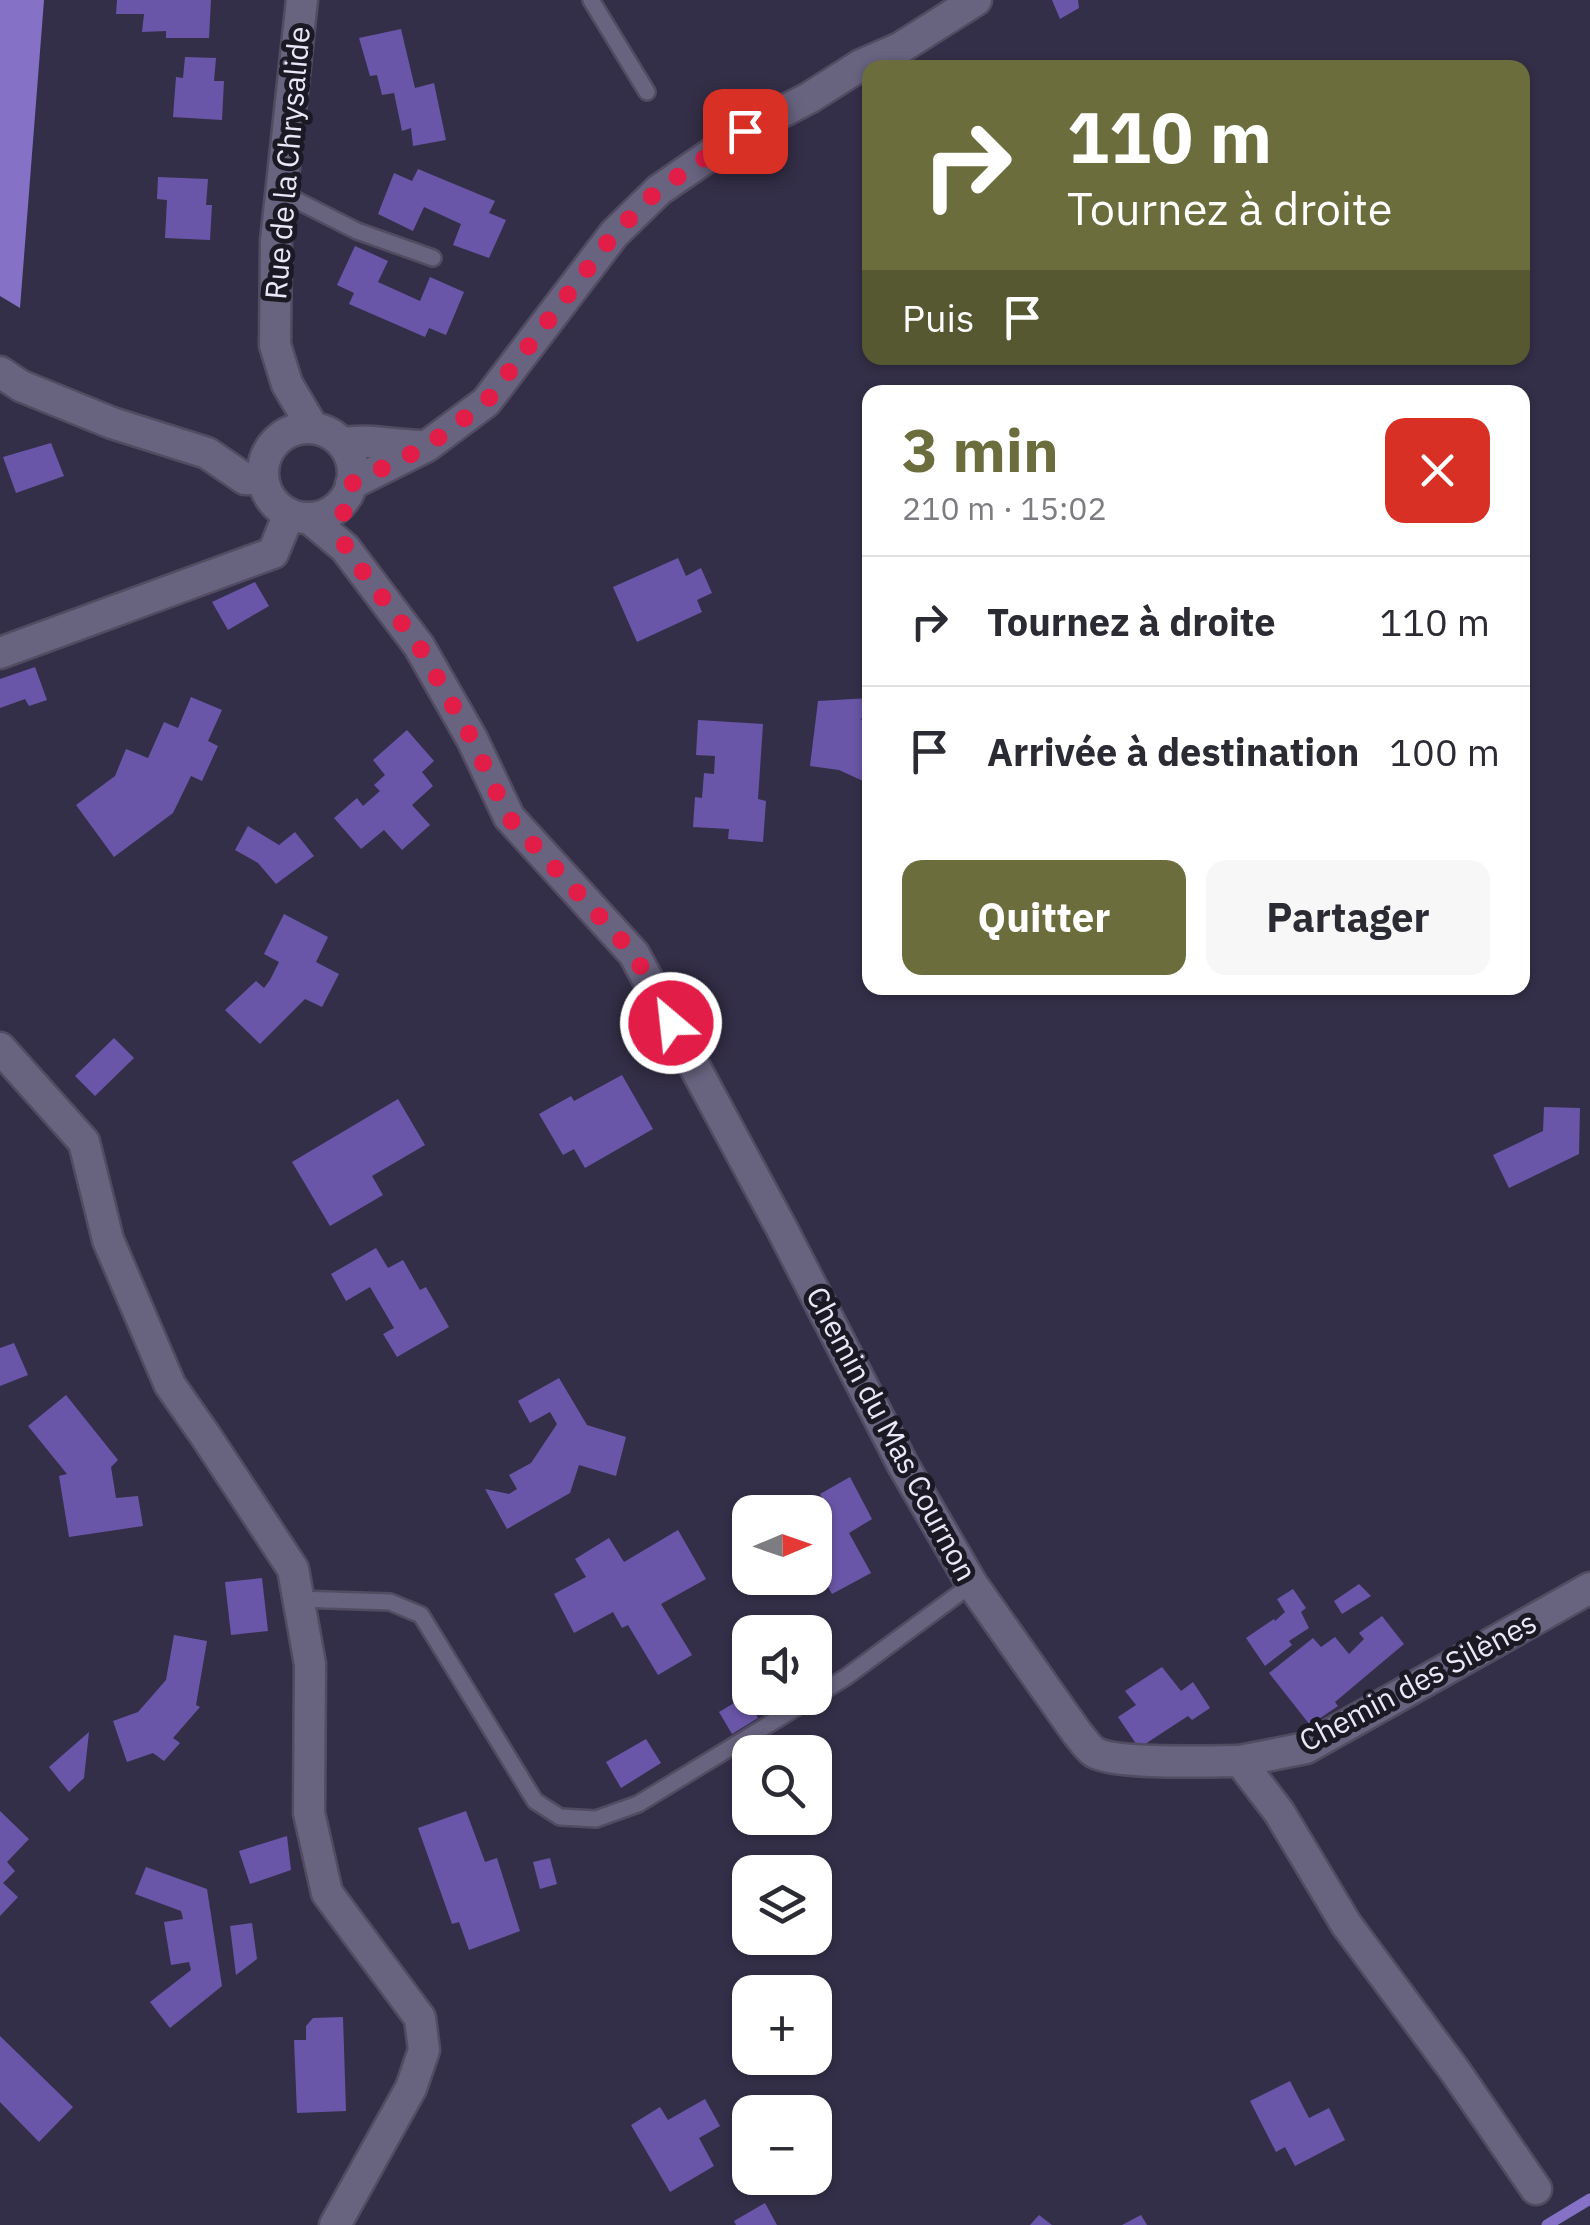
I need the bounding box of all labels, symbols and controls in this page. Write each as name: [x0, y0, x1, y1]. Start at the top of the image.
street label: Rue de la Chrysalide: [255, 25, 318, 301]
pin: [703, 89, 788, 174]
text: 110 m: [1067, 91, 1272, 182]
icon: right: [902, 100, 1032, 230]
icon: arrive: [718, 104, 773, 159]
text: Tournez à droite: [1067, 179, 1392, 237]
icon: arrive: [995, 290, 1050, 345]
text: Puis: [902, 293, 975, 342]
text: 3 min: [902, 410, 1059, 489]
button: close: [1385, 418, 1490, 523]
text: 210 m · 15:02: [902, 487, 1107, 529]
icon: right: [902, 594, 957, 649]
text: Tournez à droite: [987, 597, 1276, 646]
text: 110 m: [1379, 597, 1490, 646]
icon: arrive: [902, 724, 957, 779]
text: Arrivée à destination: [987, 727, 1359, 776]
text: 100 m: [1389, 727, 1500, 776]
button: Quitter: [902, 860, 1186, 975]
button: Partager: [1206, 860, 1490, 975]
position arrow: [619, 971, 723, 1075]
street label: Chemin du Mas Cournon: [798, 1279, 987, 1587]
north arrow: [732, 1495, 832, 1595]
map controls: [732, 1495, 832, 2195]
street label: Chemin des Silènes: [1292, 1602, 1543, 1760]
button: sound: [732, 1615, 832, 1715]
button: search: [732, 1735, 832, 1835]
button: layers: [732, 1855, 832, 1955]
button: +: [732, 1975, 832, 2075]
button: −: [732, 2095, 832, 2195]

